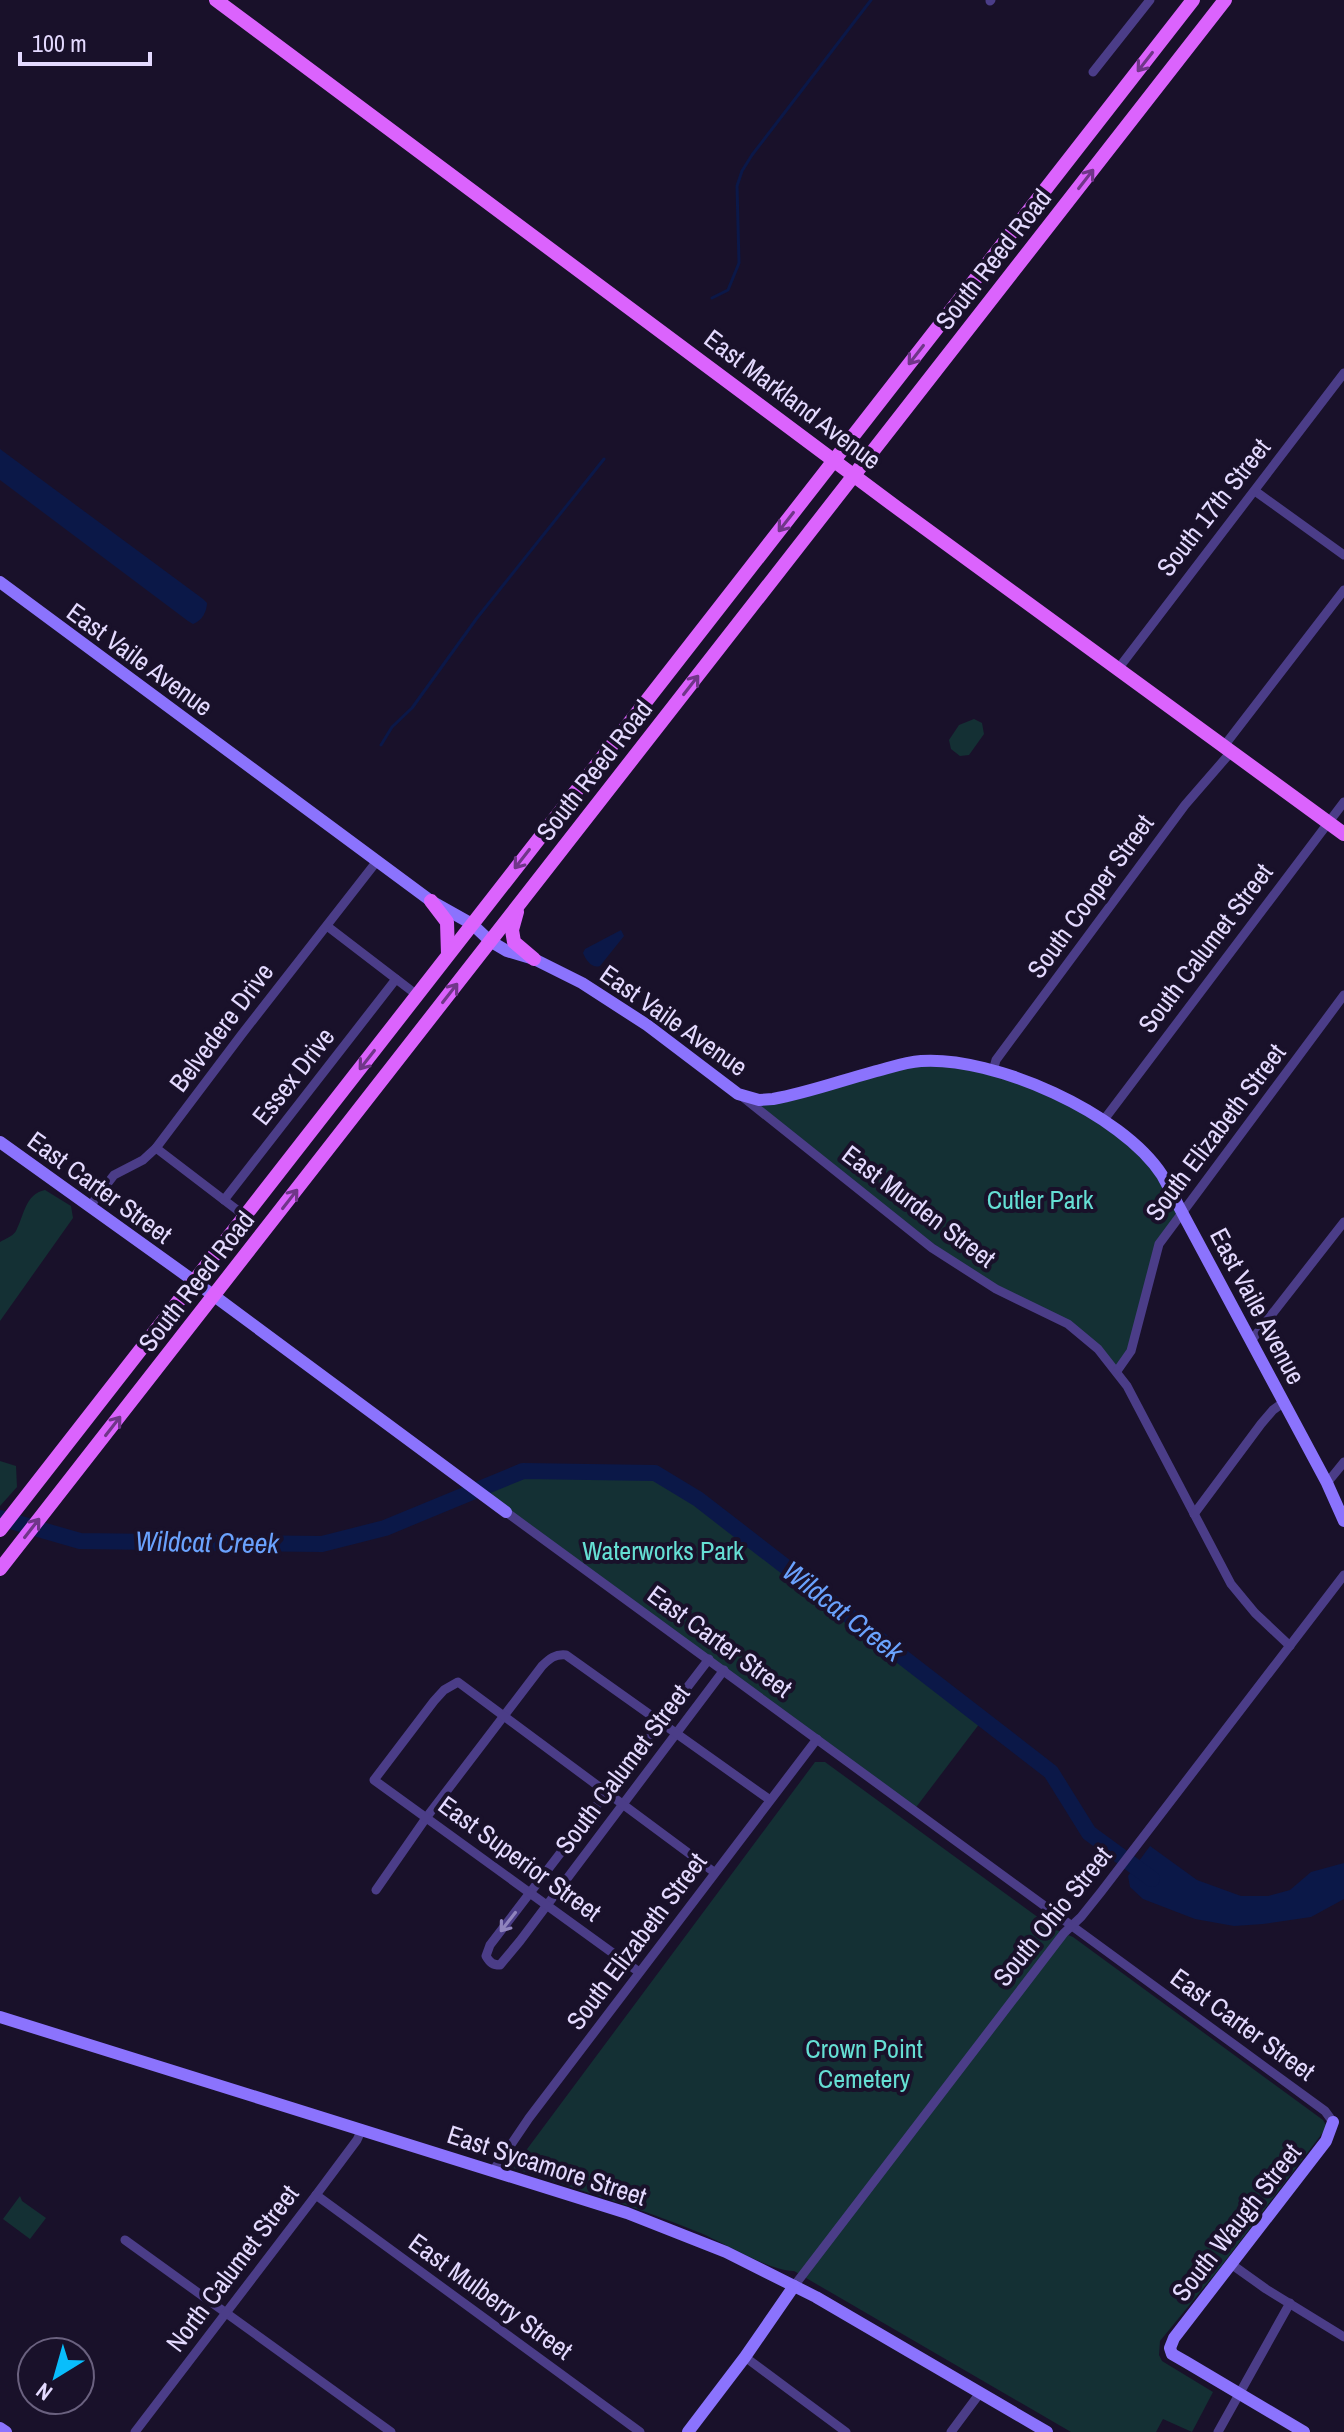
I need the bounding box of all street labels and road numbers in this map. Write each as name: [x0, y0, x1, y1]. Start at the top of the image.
street label: South Reed Road: [927, 181, 1059, 337]
street label: East Markland Avenue: [697, 321, 889, 477]
street label: South 17th Street: [1148, 431, 1278, 583]
street label: East Vaile Avenue: [60, 594, 220, 724]
street label: South Reed Road: [528, 692, 660, 848]
street label: South Cooper Street: [1019, 807, 1161, 985]
street label: South Calumet Street: [1130, 856, 1280, 1040]
street label: Belvedere Drive: [161, 955, 281, 1099]
street label: East Vaile Avenue: [593, 956, 755, 1084]
street label: Essex Drive: [244, 1020, 342, 1132]
street label: South Elizabeth Street: [1137, 1036, 1293, 1228]
street label: East Carter Street: [21, 1123, 179, 1251]
street label: East Murden Street: [835, 1137, 1003, 1275]
street label: South Reed Road: [130, 1203, 262, 1359]
street label: East Vaile Avenue: [1202, 1222, 1314, 1390]
street label: East Carter Street: [641, 1577, 799, 1705]
street label: South Calumet Street: [547, 1677, 697, 1861]
street label: East Superior Street: [432, 1787, 608, 1929]
street label: South Ohio Street: [985, 1839, 1119, 1993]
street label: South Elizabeth Street: [558, 1845, 714, 2037]
street label: East Carter Street: [1164, 1960, 1322, 2088]
street label: East Sycamore Street: [443, 2116, 651, 2214]
street label: South Waugh Street: [1163, 2136, 1309, 2308]
street label: North Calumet Street: [158, 2177, 306, 2359]
street label: East Mulberry Street: [402, 2225, 580, 2367]

